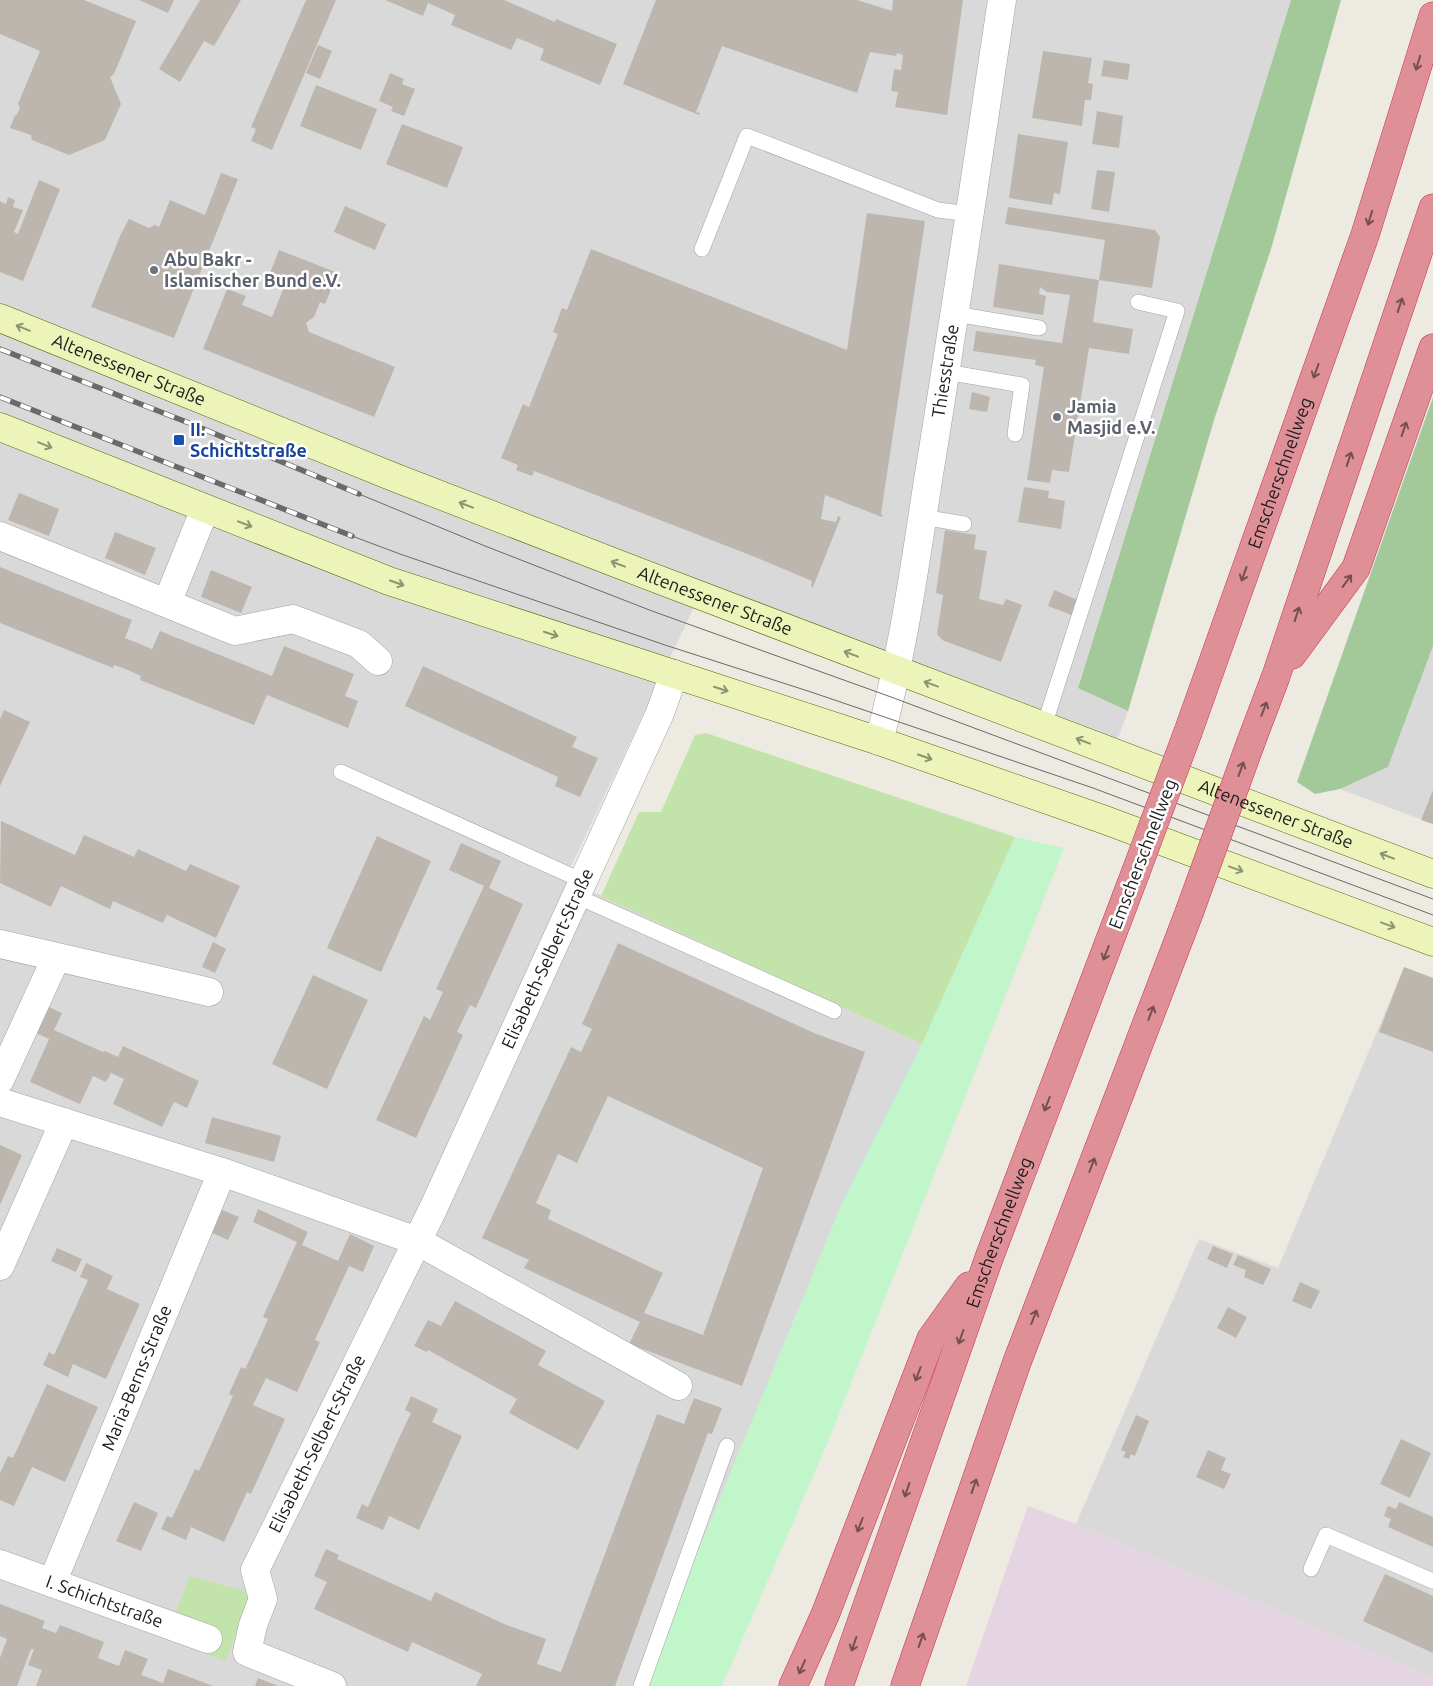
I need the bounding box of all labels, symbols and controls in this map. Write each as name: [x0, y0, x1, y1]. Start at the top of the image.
one-way arrow: [1413, 55, 1423, 71]
one-way arrow: [1365, 210, 1374, 226]
place label: Abu Bakr - Islamischer Bund e.V.: [164, 249, 341, 290]
marker: Abu Bakr - Islamischer Bund e.V.: [148, 264, 160, 276]
one-way arrow: [1396, 298, 1406, 314]
one-way arrow: [16, 322, 31, 332]
street label: Thiesstraße: [927, 323, 962, 419]
street label: Altenessener Straße: [50, 329, 209, 409]
one-way arrow: [1311, 363, 1320, 379]
street label: Emscherschnellweg: [1243, 394, 1315, 551]
place label: Jamia Masjid e.V.: [1067, 396, 1155, 437]
marker: Jamia Masjid e.V.: [1051, 411, 1063, 423]
place label: II. Schichtstraße: [190, 419, 307, 460]
one-way arrow: [1400, 422, 1410, 438]
marker: II. Schichtstraße: [172, 433, 186, 447]
one-way arrow: [37, 441, 52, 450]
one-way arrow: [1345, 452, 1354, 468]
one-way arrow: [459, 500, 474, 509]
one-way arrow: [237, 520, 252, 529]
one-way arrow: [610, 559, 626, 568]
street label: Altenessener Straße: [635, 562, 795, 639]
one-way arrow: [1239, 566, 1248, 581]
one-way arrow: [1341, 575, 1352, 588]
one-way arrow: [388, 579, 404, 589]
one-way arrow: [1293, 606, 1303, 622]
one-way arrow: [543, 630, 558, 639]
one-way arrow: [844, 649, 859, 658]
one-way arrow: [924, 679, 939, 688]
one-way arrow: [712, 685, 728, 694]
one-way arrow: [1259, 702, 1269, 717]
one-way arrow: [1076, 735, 1091, 745]
one-way arrow: [917, 753, 932, 762]
one-way arrow: [1237, 762, 1246, 777]
street label: Altenessener Straße: [1196, 775, 1356, 852]
street label: Emscherschnellweg: [1104, 776, 1180, 932]
one-way arrow: [1380, 851, 1395, 860]
street label: Elisabeth-Selbert-Straße: [497, 865, 597, 1051]
one-way arrow: [1227, 865, 1243, 874]
one-way arrow: [1380, 921, 1395, 930]
one-way arrow: [1100, 945, 1109, 960]
one-way arrow: [1146, 1006, 1156, 1021]
one-way arrow: [1042, 1096, 1052, 1111]
street label: Emscherschnellweg: [961, 1154, 1035, 1310]
one-way arrow: [1088, 1158, 1097, 1173]
street label: Maria-Berns-Straße: [97, 1302, 175, 1453]
one-way arrow: [1030, 1309, 1039, 1325]
one-way arrow: [956, 1329, 965, 1344]
street label: Elisabeth-Selbert-Straße: [264, 1351, 369, 1536]
one-way arrow: [913, 1365, 922, 1381]
one-way arrow: [970, 1479, 979, 1494]
one-way arrow: [902, 1482, 911, 1498]
one-way arrow: [854, 1517, 864, 1532]
street label: I. Schichtstraße: [43, 1570, 166, 1631]
one-way arrow: [917, 1633, 926, 1648]
one-way arrow: [848, 1635, 858, 1651]
one-way arrow: [797, 1659, 807, 1674]

